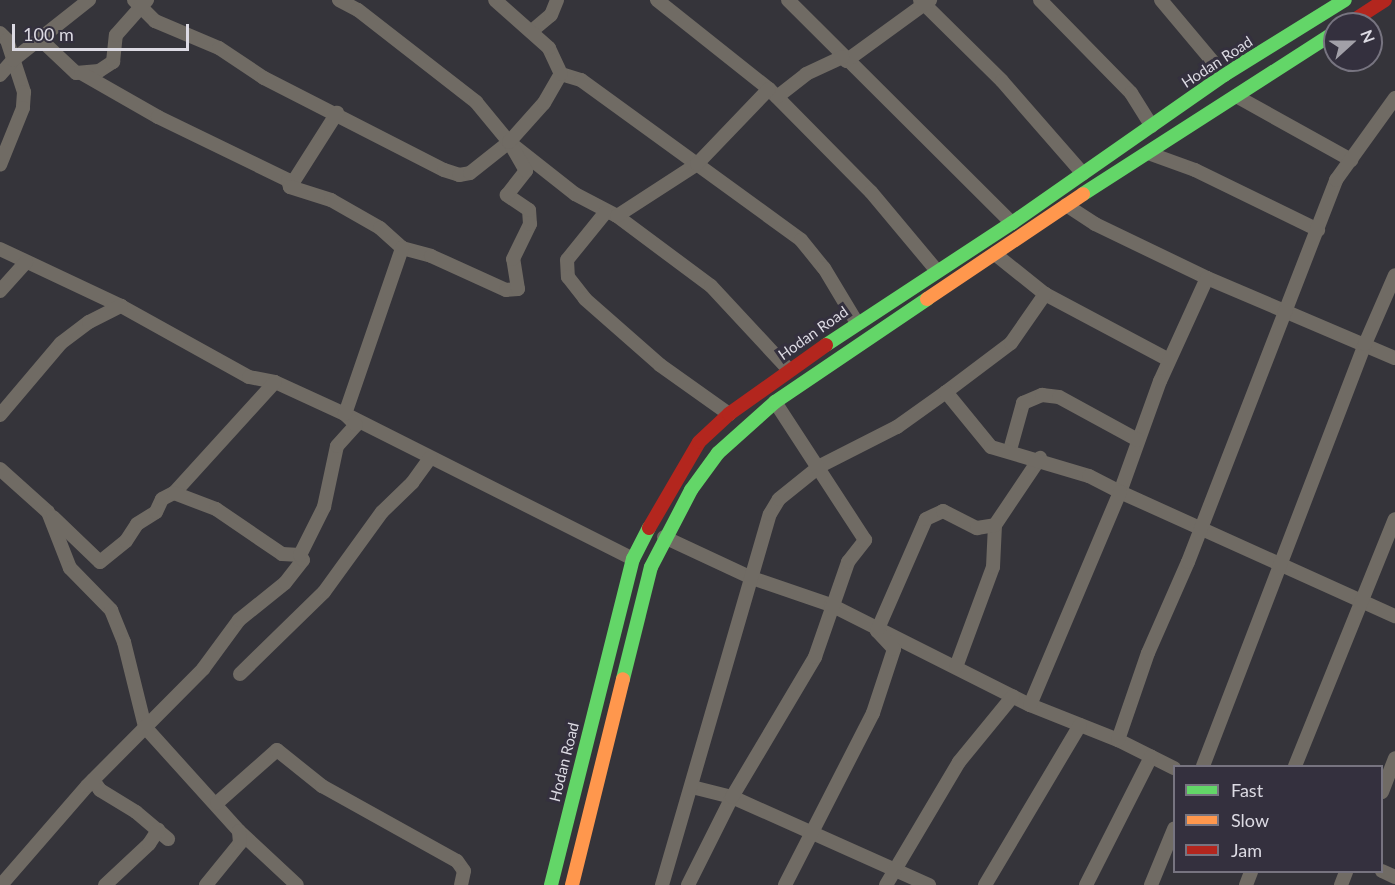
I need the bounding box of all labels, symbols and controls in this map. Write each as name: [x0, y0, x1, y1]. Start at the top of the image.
scale bar: [15, 12, 192, 50]
north arrow: [1323, 12, 1383, 72]
text: 100 m: [23, 23, 74, 45]
text: N: [1357, 27, 1379, 45]
street label: Hodan Road: [1178, 32, 1256, 92]
street label: Hodan Road: [775, 302, 851, 364]
street label: Hodan Road: [545, 720, 583, 804]
legend: [1173, 765, 1383, 873]
text: Fast: [1231, 779, 1263, 801]
text: Slow: [1231, 809, 1269, 831]
text: Jam: [1231, 839, 1262, 861]

